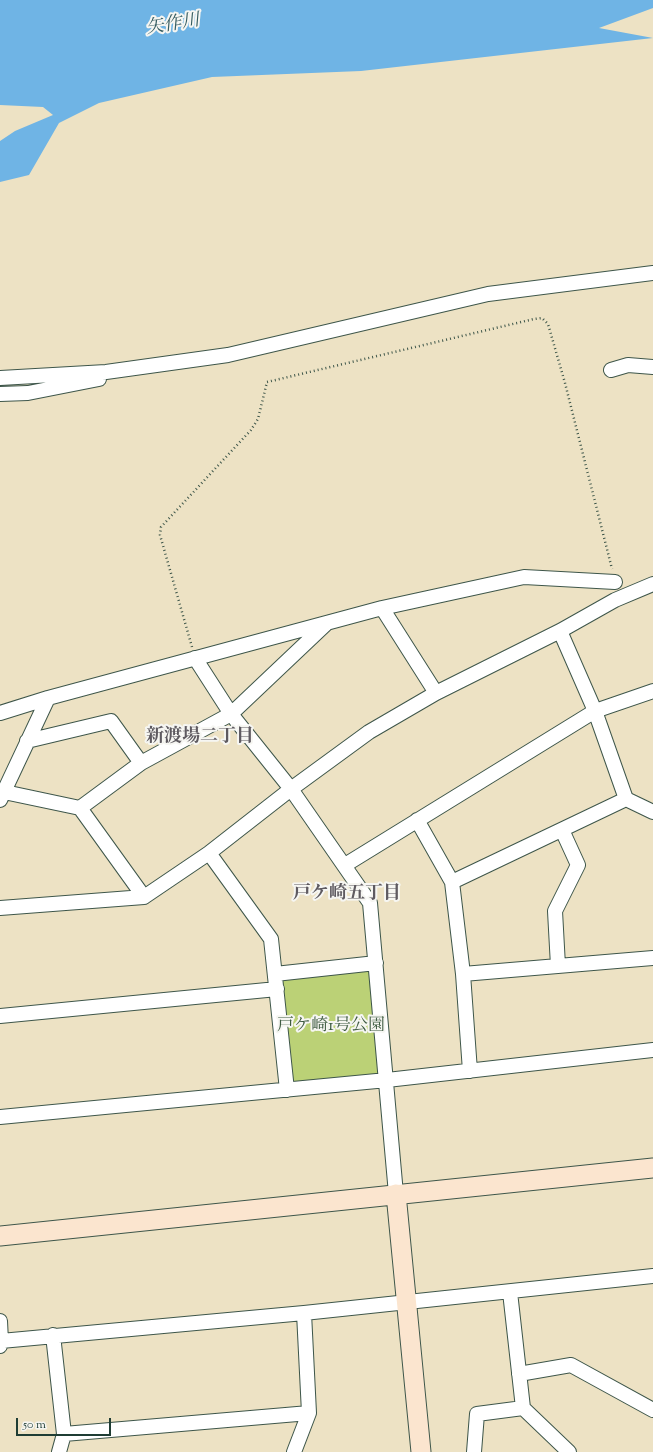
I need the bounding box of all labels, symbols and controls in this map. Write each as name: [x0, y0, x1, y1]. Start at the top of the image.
water label: 矢作川: [145, 11, 201, 41]
district label: 新渡場二丁目: [146, 727, 254, 749]
district label: 戸ケ崎五丁目: [293, 884, 401, 906]
park label: 戸ケ崎1号公園: [277, 1017, 385, 1037]
scale bar: [18, 1410, 113, 1436]
text: 50 m: [23, 1416, 46, 1434]

